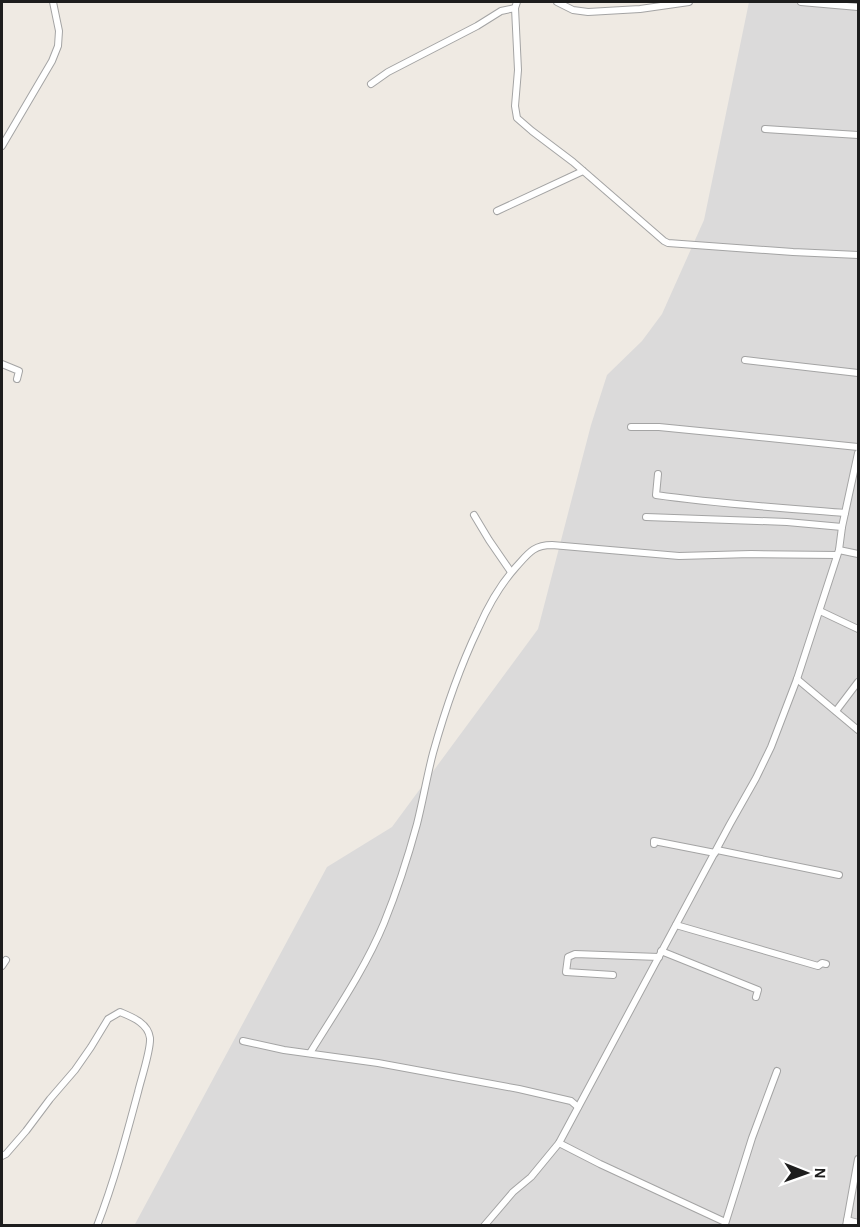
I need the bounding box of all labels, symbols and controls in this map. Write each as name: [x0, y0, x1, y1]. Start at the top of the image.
north arrow: [776, 1143, 836, 1203]
text: N: [812, 1168, 828, 1179]

